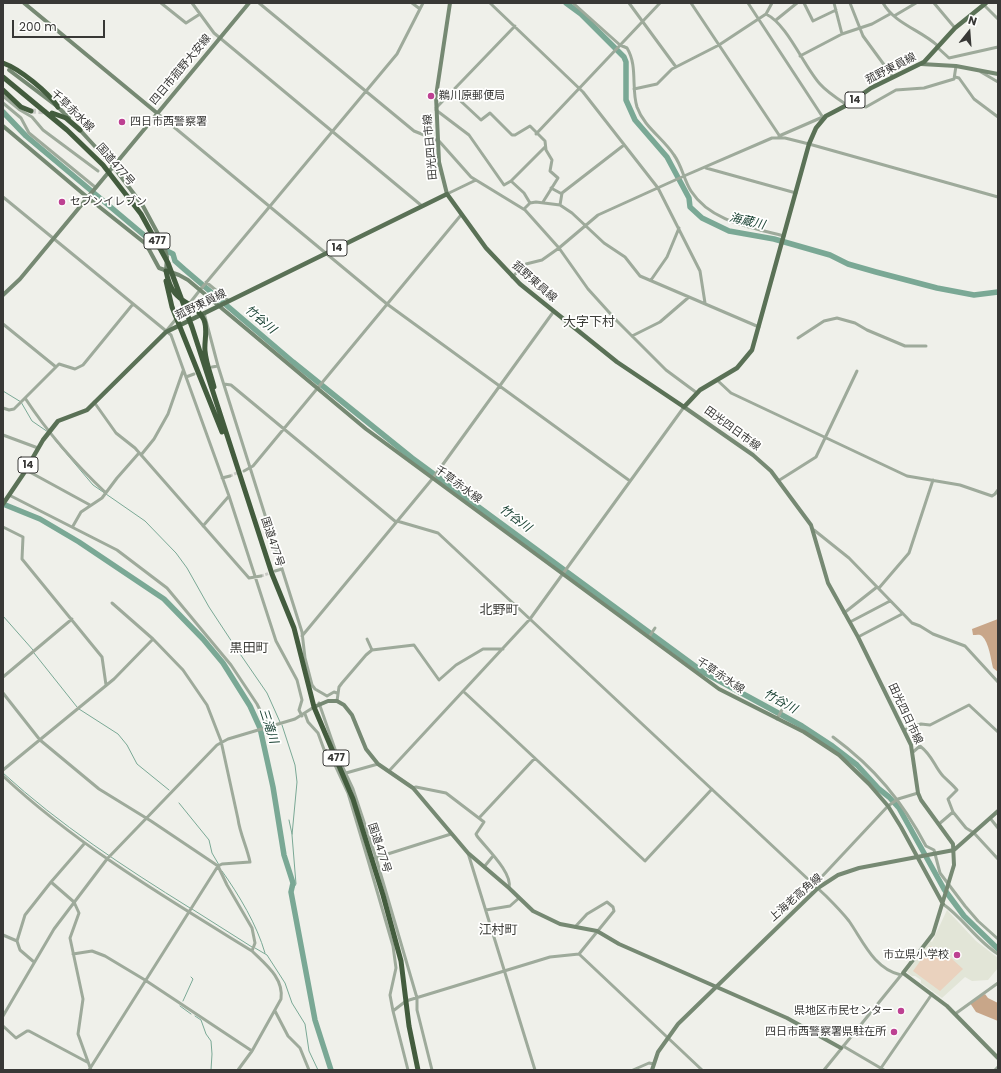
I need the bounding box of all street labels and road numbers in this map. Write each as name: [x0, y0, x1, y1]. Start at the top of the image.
street label: 四日市菰野大安線: [148, 32, 214, 108]
street label: 菰野東員線: [864, 51, 918, 87]
street label: 千草赤水線: [48, 87, 96, 135]
road number: 14: [845, 92, 865, 108]
street label: 田光四日市線: [422, 114, 440, 180]
street label: 国道477号: [93, 141, 137, 189]
road number: 477: [144, 233, 170, 249]
road number: 14: [327, 240, 347, 256]
street label: 菰野東員線: [509, 259, 559, 305]
street label: 菰野東員線: [173, 287, 229, 323]
street label: 田光四日市線: [701, 404, 763, 454]
road number: 14: [18, 457, 38, 473]
street label: 千草赤水線: [432, 463, 484, 507]
street label: 国道477号: [258, 515, 286, 569]
street label: 千草赤水線: [694, 655, 746, 697]
street label: 田光四日市線: [885, 681, 925, 747]
road number: 477: [323, 750, 349, 766]
street label: 国道477号: [365, 821, 393, 875]
street label: 上海老高角線: [767, 871, 825, 925]

